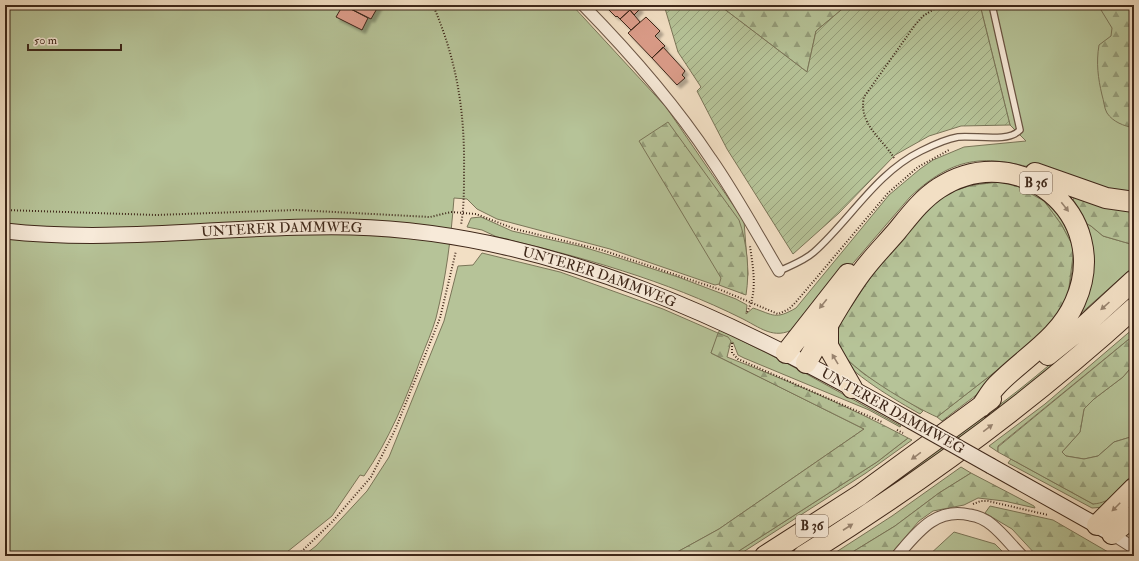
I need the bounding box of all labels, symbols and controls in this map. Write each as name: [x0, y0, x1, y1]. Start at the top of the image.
scale bar: [28, 26, 121, 52]
text: 50 m: [34, 33, 58, 48]
road number: B 36: [1020, 172, 1052, 194]
one-way arrow: [1061, 201, 1070, 212]
street label: UNTERER DAMMWEG: [201, 218, 363, 240]
street label: UNTERER DAMMWEG: [521, 243, 679, 310]
one-way arrow: [818, 299, 827, 310]
one-way arrow: [1100, 302, 1110, 311]
one-way arrow: [832, 353, 839, 365]
street label: UNTERER DAMMWEG: [818, 364, 968, 458]
one-way arrow: [983, 424, 994, 433]
one-way arrow: [911, 452, 921, 460]
one-way arrow: [1111, 502, 1121, 512]
road number: B 36: [796, 515, 828, 537]
one-way arrow: [842, 523, 853, 531]

